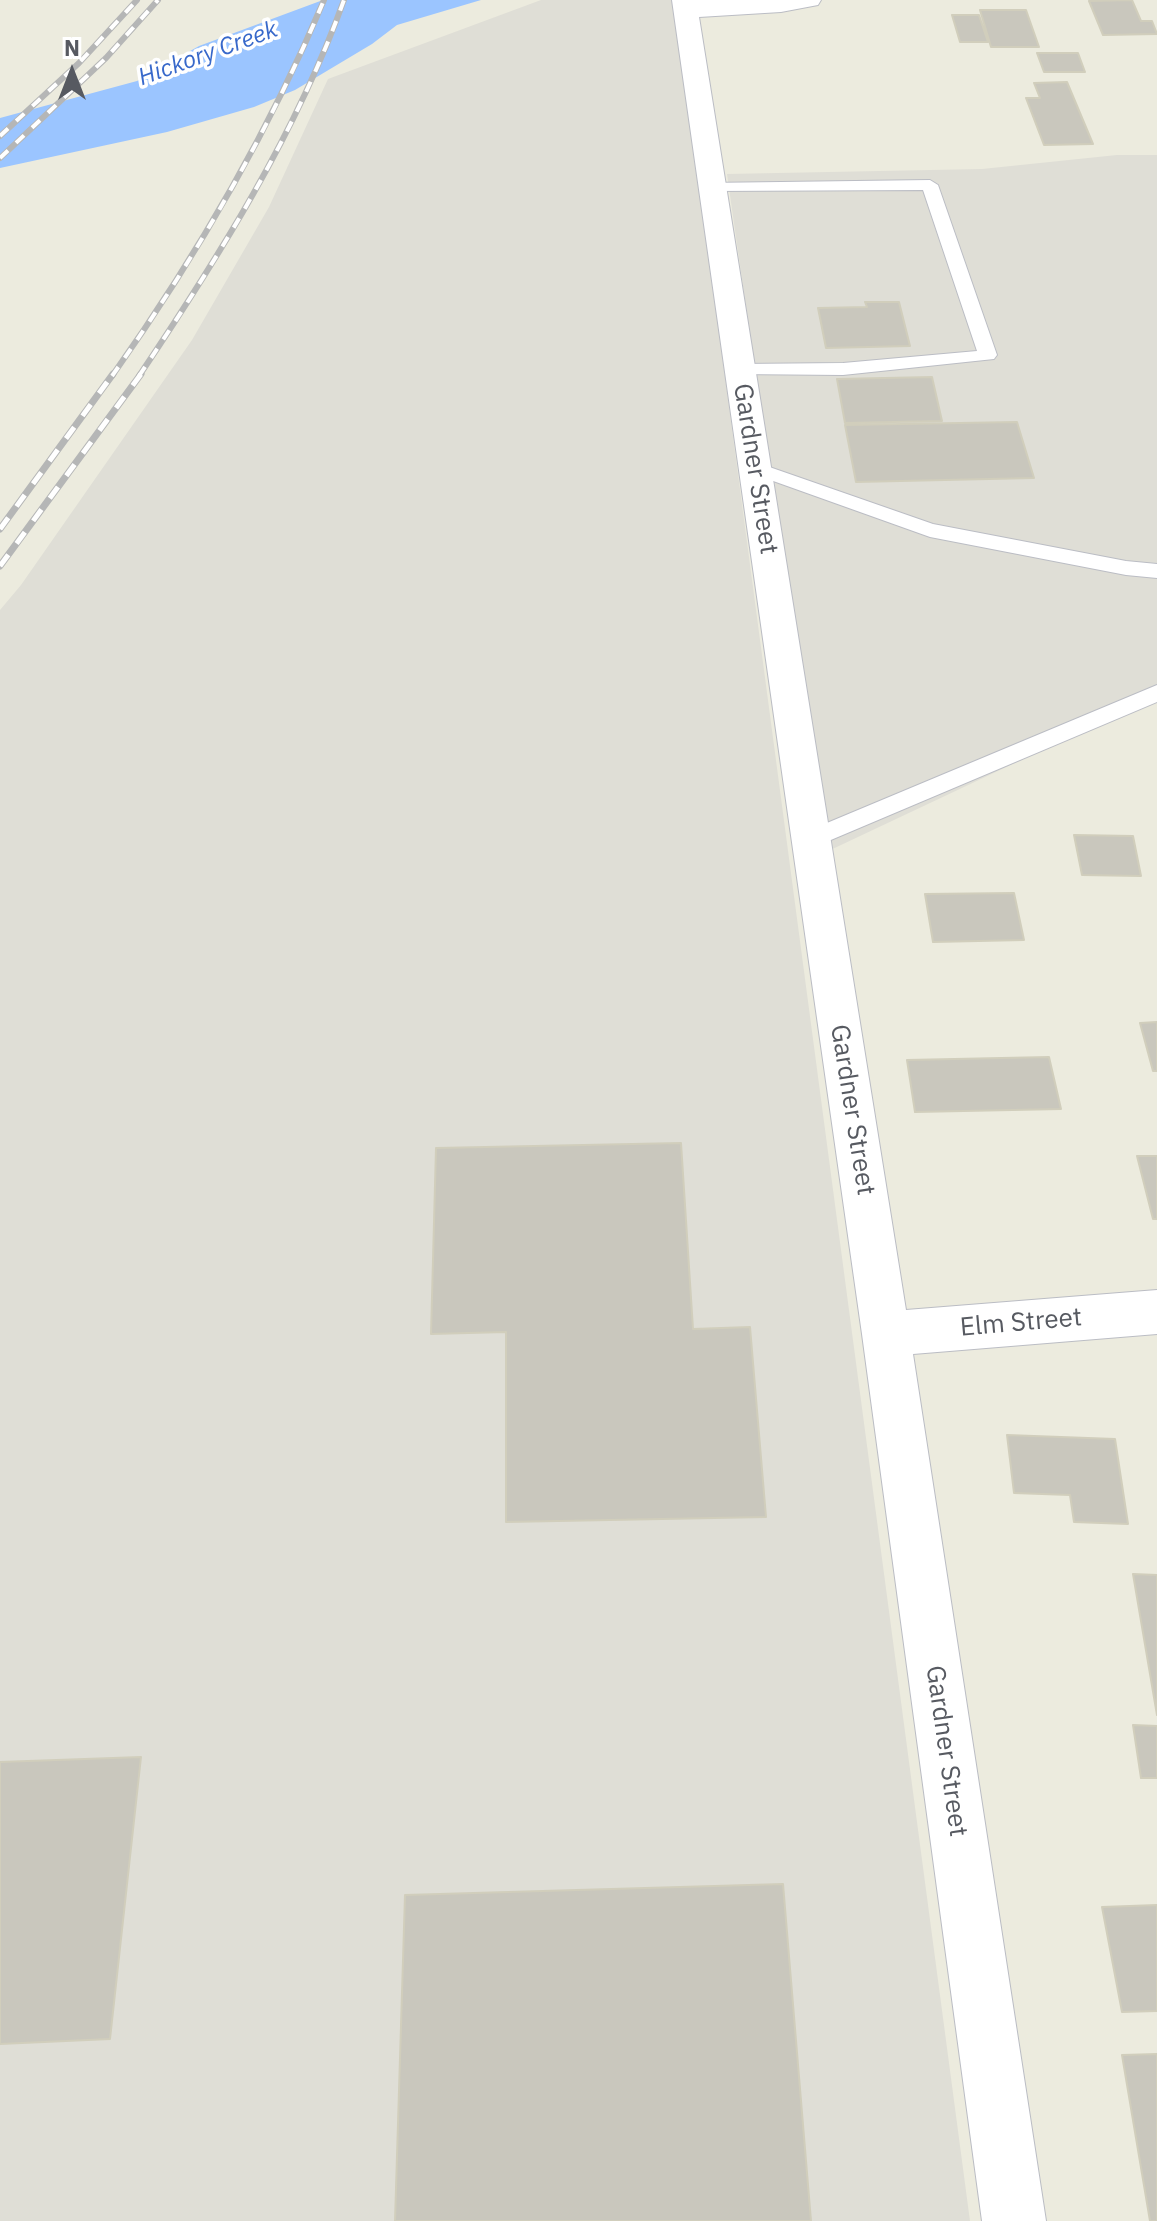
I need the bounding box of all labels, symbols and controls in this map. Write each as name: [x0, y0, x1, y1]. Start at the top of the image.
water label: Hickory Creek: [135, 16, 281, 92]
north arrow: [32, 32, 112, 112]
text: N: [64, 33, 80, 62]
street label: Gardner Street: [726, 381, 784, 557]
street label: Gardner Street: [823, 1022, 881, 1198]
street label: Elm Street: [959, 1302, 1083, 1344]
street label: Gardner Street: [919, 1663, 973, 1839]

